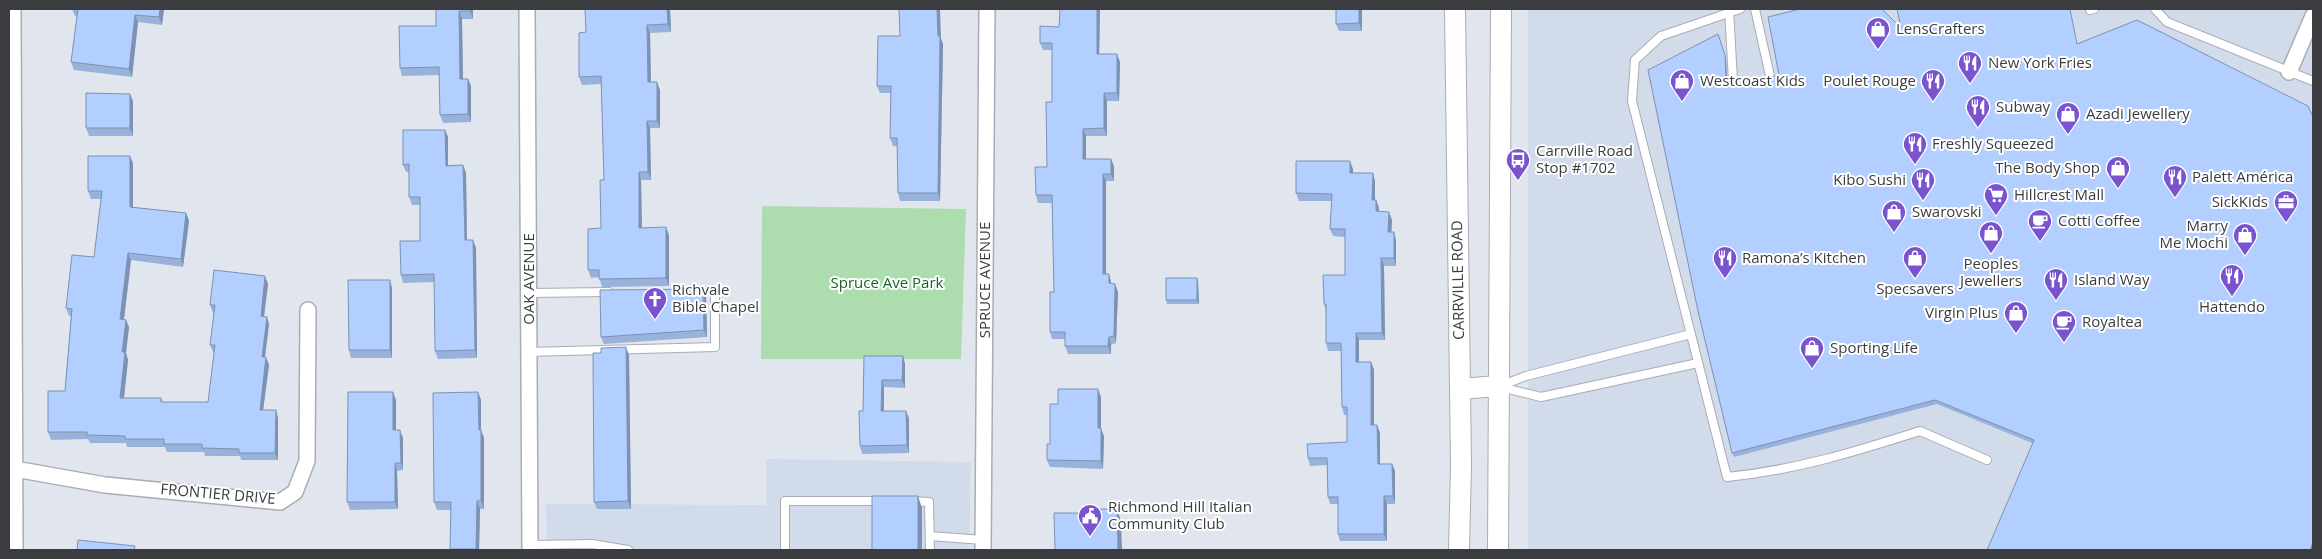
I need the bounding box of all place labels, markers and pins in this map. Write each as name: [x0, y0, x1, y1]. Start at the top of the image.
shop icon: LensCrafters: [1865, 16, 1891, 50]
place label: LensCrafters: [1896, 18, 1985, 38]
restaurant icon: New York Fries: [1957, 50, 1983, 84]
place label: New York Fries: [1988, 52, 2092, 72]
shop icon: Westcoast Kids: [1669, 68, 1695, 102]
restaurant icon: Poulet Rouge: [1920, 68, 1946, 102]
place label: Westcoast Kids: [1700, 70, 1805, 90]
place label: Poulet Rouge: [1823, 70, 1916, 90]
restaurant icon: Subway: [1965, 94, 1991, 128]
place label: Subway: [1996, 96, 2051, 116]
shop icon: Azadi Jewellery: [2055, 101, 2081, 135]
place label: Azadi Jewellery: [2086, 103, 2190, 123]
restaurant icon: Freshly Squeezed: [1902, 131, 1928, 165]
place label: Freshly Squeezed: [1932, 133, 2054, 153]
place label: Carrville Road Stop #1702: [1536, 140, 1633, 177]
bus stop icon: Carrville Road Stop #1702: [1505, 147, 1531, 181]
shop icon: The Body Shop: [2105, 155, 2131, 189]
place label: The Body Shop: [1995, 157, 2100, 177]
restaurant icon: Palett América: [2162, 164, 2188, 198]
place label: Palett América: [2192, 166, 2293, 186]
restaurant icon: Kibo Sushi: [1910, 167, 1936, 201]
place label: Kibo Sushi: [1833, 169, 1906, 189]
supermarket icon: Hillcrest Mall: [1983, 182, 2009, 216]
place label: Hillcrest Mall: [2014, 184, 2104, 204]
office icon: SickKids: [2273, 189, 2299, 223]
place label: SickKids: [2212, 191, 2268, 211]
shop icon: Swarovski: [1881, 199, 1907, 233]
place label: Swarovski: [1912, 201, 1982, 221]
cafe icon: Cotti Coffee: [2027, 208, 2053, 242]
place label: Cotti Coffee: [2058, 210, 2140, 230]
place label: Marry Me Mochi: [2160, 215, 2228, 252]
shop icon: Peoples Jewellers: [1978, 220, 2004, 254]
shop icon: Marry Me Mochi: [2232, 222, 2258, 256]
restaurant icon: Ramona’s Kitchen: [1712, 245, 1738, 279]
shop icon: Specsavers: [1902, 245, 1928, 279]
place label: Ramona’s Kitchen: [1742, 247, 1866, 267]
place label: Peoples Jewellers: [1958, 253, 2022, 290]
restaurant icon: Hattendo: [2219, 263, 2245, 297]
restaurant icon: Island Way: [2043, 267, 2069, 301]
place label: Island Way: [2074, 269, 2150, 289]
place label: Specsavers: [1876, 278, 1954, 298]
place label: Richvale Bible Chapel: [672, 279, 759, 316]
church icon: Richvale Bible Chapel: [642, 286, 668, 320]
place label: Hattendo: [2199, 296, 2265, 316]
shop icon: Virgin Plus: [2003, 300, 2029, 334]
place label: Virgin Plus: [1925, 302, 1998, 322]
cafe icon: Royaltea: [2051, 309, 2077, 343]
place label: Royaltea: [2082, 311, 2142, 331]
shop icon: Sporting Life: [1799, 335, 1825, 369]
place label: Sporting Life: [1830, 337, 1918, 357]
place label: Richmond Hill Italian Community Club: [1108, 496, 1252, 533]
public building icon: Richmond Hill Italian Community Club: [1077, 503, 1103, 537]

